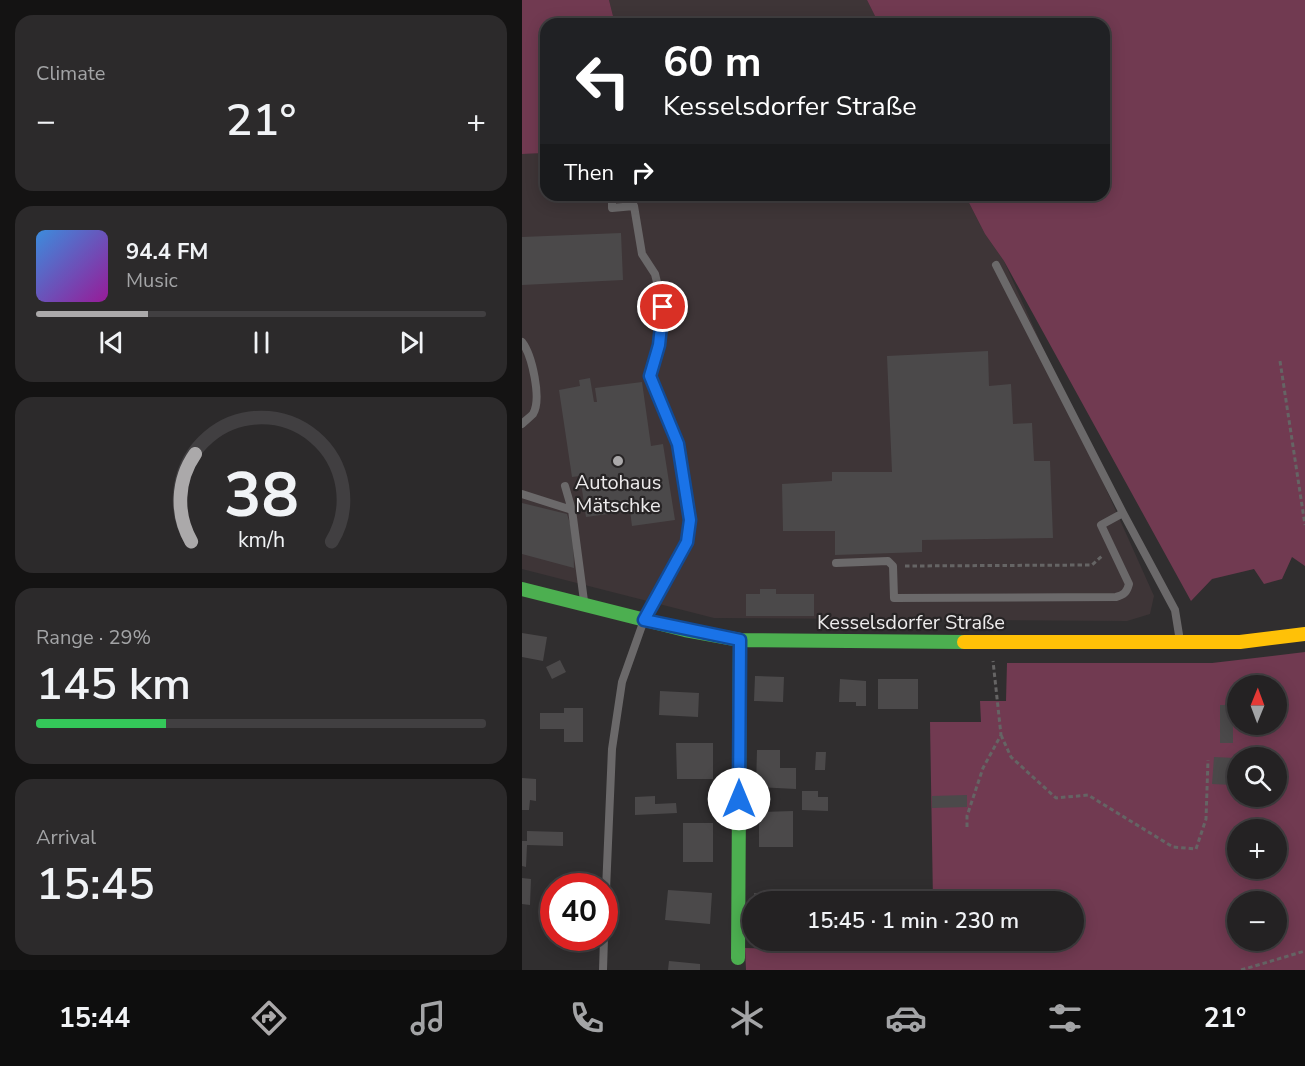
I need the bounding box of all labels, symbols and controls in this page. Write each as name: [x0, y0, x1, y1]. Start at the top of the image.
text: 60 m: [663, 34, 762, 91]
icon: left: [564, 42, 642, 120]
text: Climate: [36, 60, 105, 87]
text: Kesselsdorfer Straße: [663, 88, 917, 125]
text: 21°: [226, 90, 296, 151]
text: −: [36, 99, 56, 144]
text: +: [466, 99, 486, 144]
icon: right: [626, 156, 659, 189]
text: Then: [564, 158, 614, 188]
text: 94.4 FM: [126, 237, 208, 267]
text: Music: [126, 267, 178, 294]
pin: [637, 281, 688, 332]
icon: arrive: [646, 290, 679, 323]
icon: previous: [95, 326, 128, 359]
icon: pause: [245, 326, 278, 359]
icon: next: [395, 326, 428, 359]
text: 38: [224, 453, 298, 538]
marker: Autohaus Mätschke: [611, 454, 625, 468]
place label: Autohaus Mätschke: [575, 469, 661, 519]
text: km/h: [237, 525, 285, 555]
street label: Kesselsdorfer Straße: [817, 609, 1005, 636]
text: Range · 29%: [36, 624, 151, 651]
text: 145 km: [36, 654, 191, 715]
north arrow: [1227, 675, 1287, 735]
map controls: [1227, 675, 1287, 951]
button: search: [1227, 747, 1287, 807]
position arrow: [707, 767, 771, 831]
button: +: [1227, 819, 1287, 879]
text: Arrival: [36, 824, 96, 851]
text: 15:45: [36, 854, 155, 915]
speed limit sign: 40: [540, 873, 618, 951]
button: −: [1227, 891, 1287, 951]
text: 15:45 · 1 min · 230 m: [807, 906, 1019, 936]
icon: directions: [248, 997, 290, 1039]
icon: music: [407, 997, 449, 1039]
icon: phone: [566, 997, 608, 1039]
icon: climate: [726, 997, 768, 1039]
icon: car: [885, 997, 927, 1039]
icon: filters: [1044, 997, 1086, 1039]
text: 15:44: [59, 1000, 130, 1037]
text: 21°: [1204, 1000, 1246, 1037]

